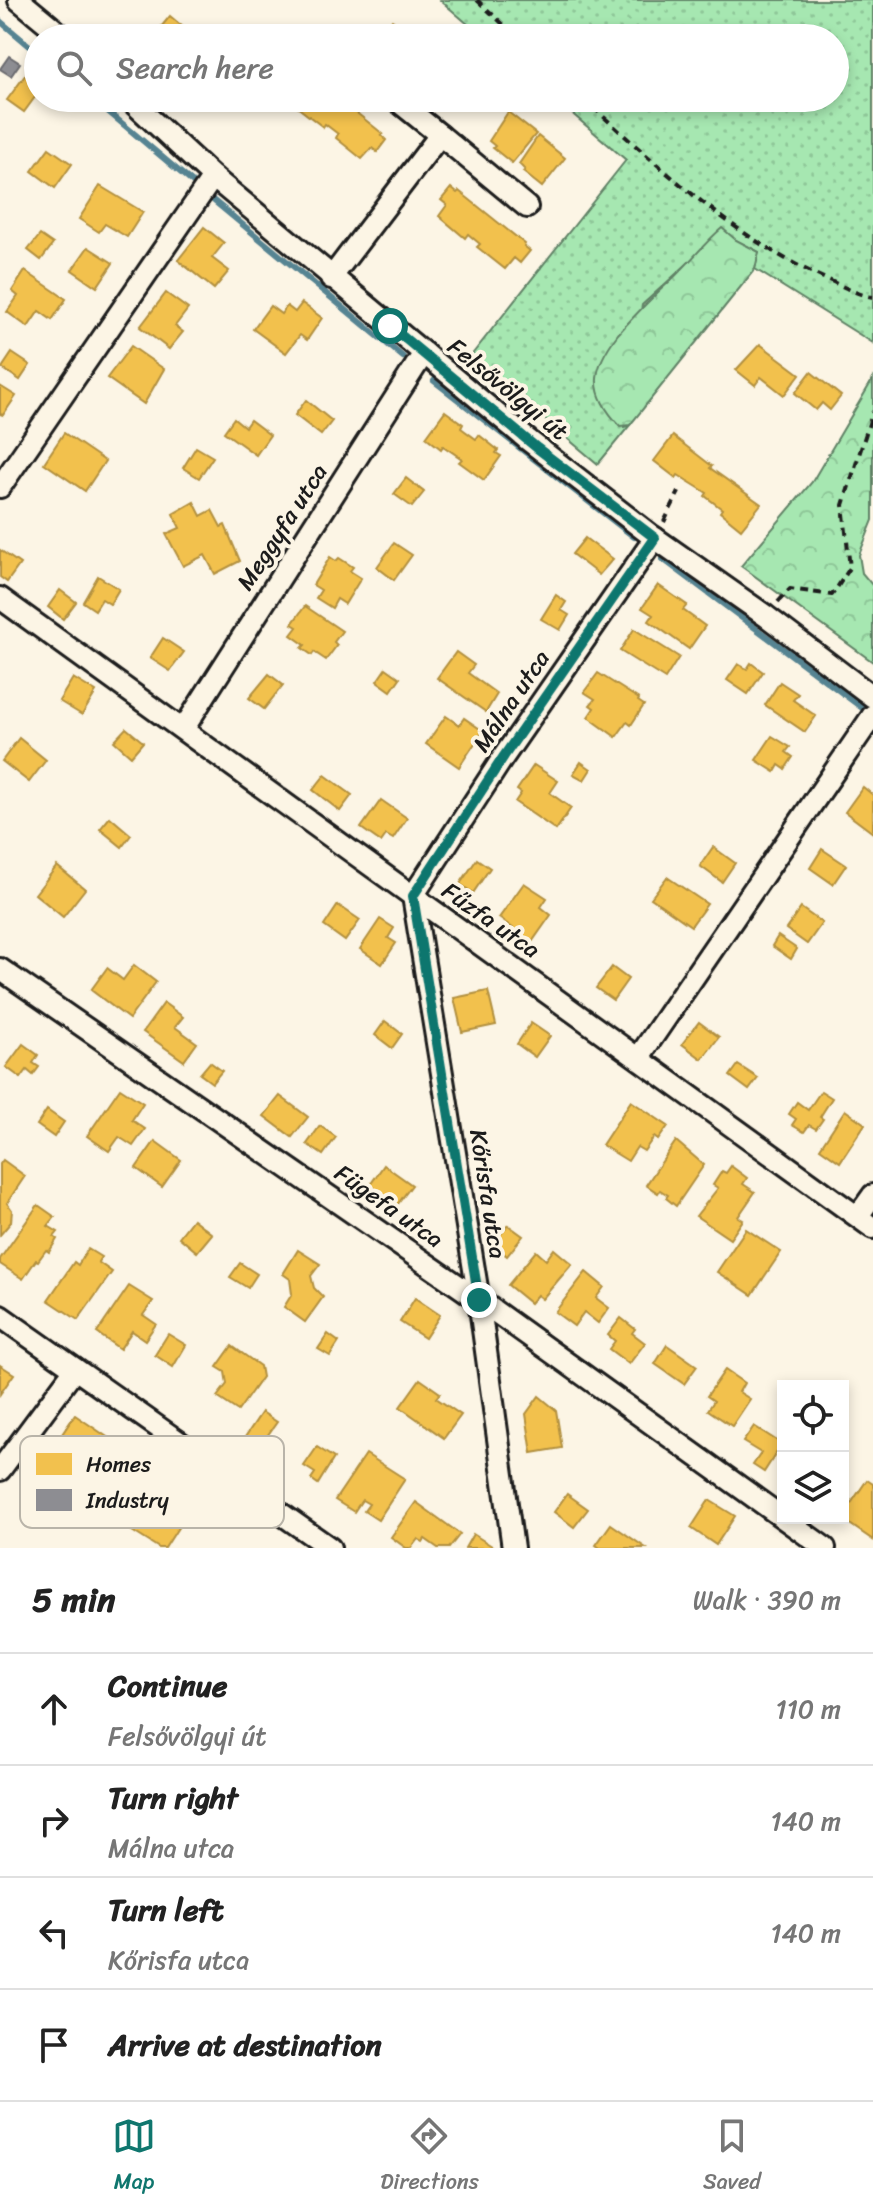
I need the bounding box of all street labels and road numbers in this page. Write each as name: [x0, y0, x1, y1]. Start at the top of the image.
street label: Felsővölgyi út: [438, 327, 578, 451]
street label: Meggyfa utca: [225, 455, 339, 599]
street label: Málna utca: [461, 641, 561, 761]
street label: Fűzfa utca: [433, 871, 549, 969]
street label: Kőrisfa utca: [457, 1126, 519, 1262]
street label: Fügefa utca: [325, 1153, 453, 1259]

